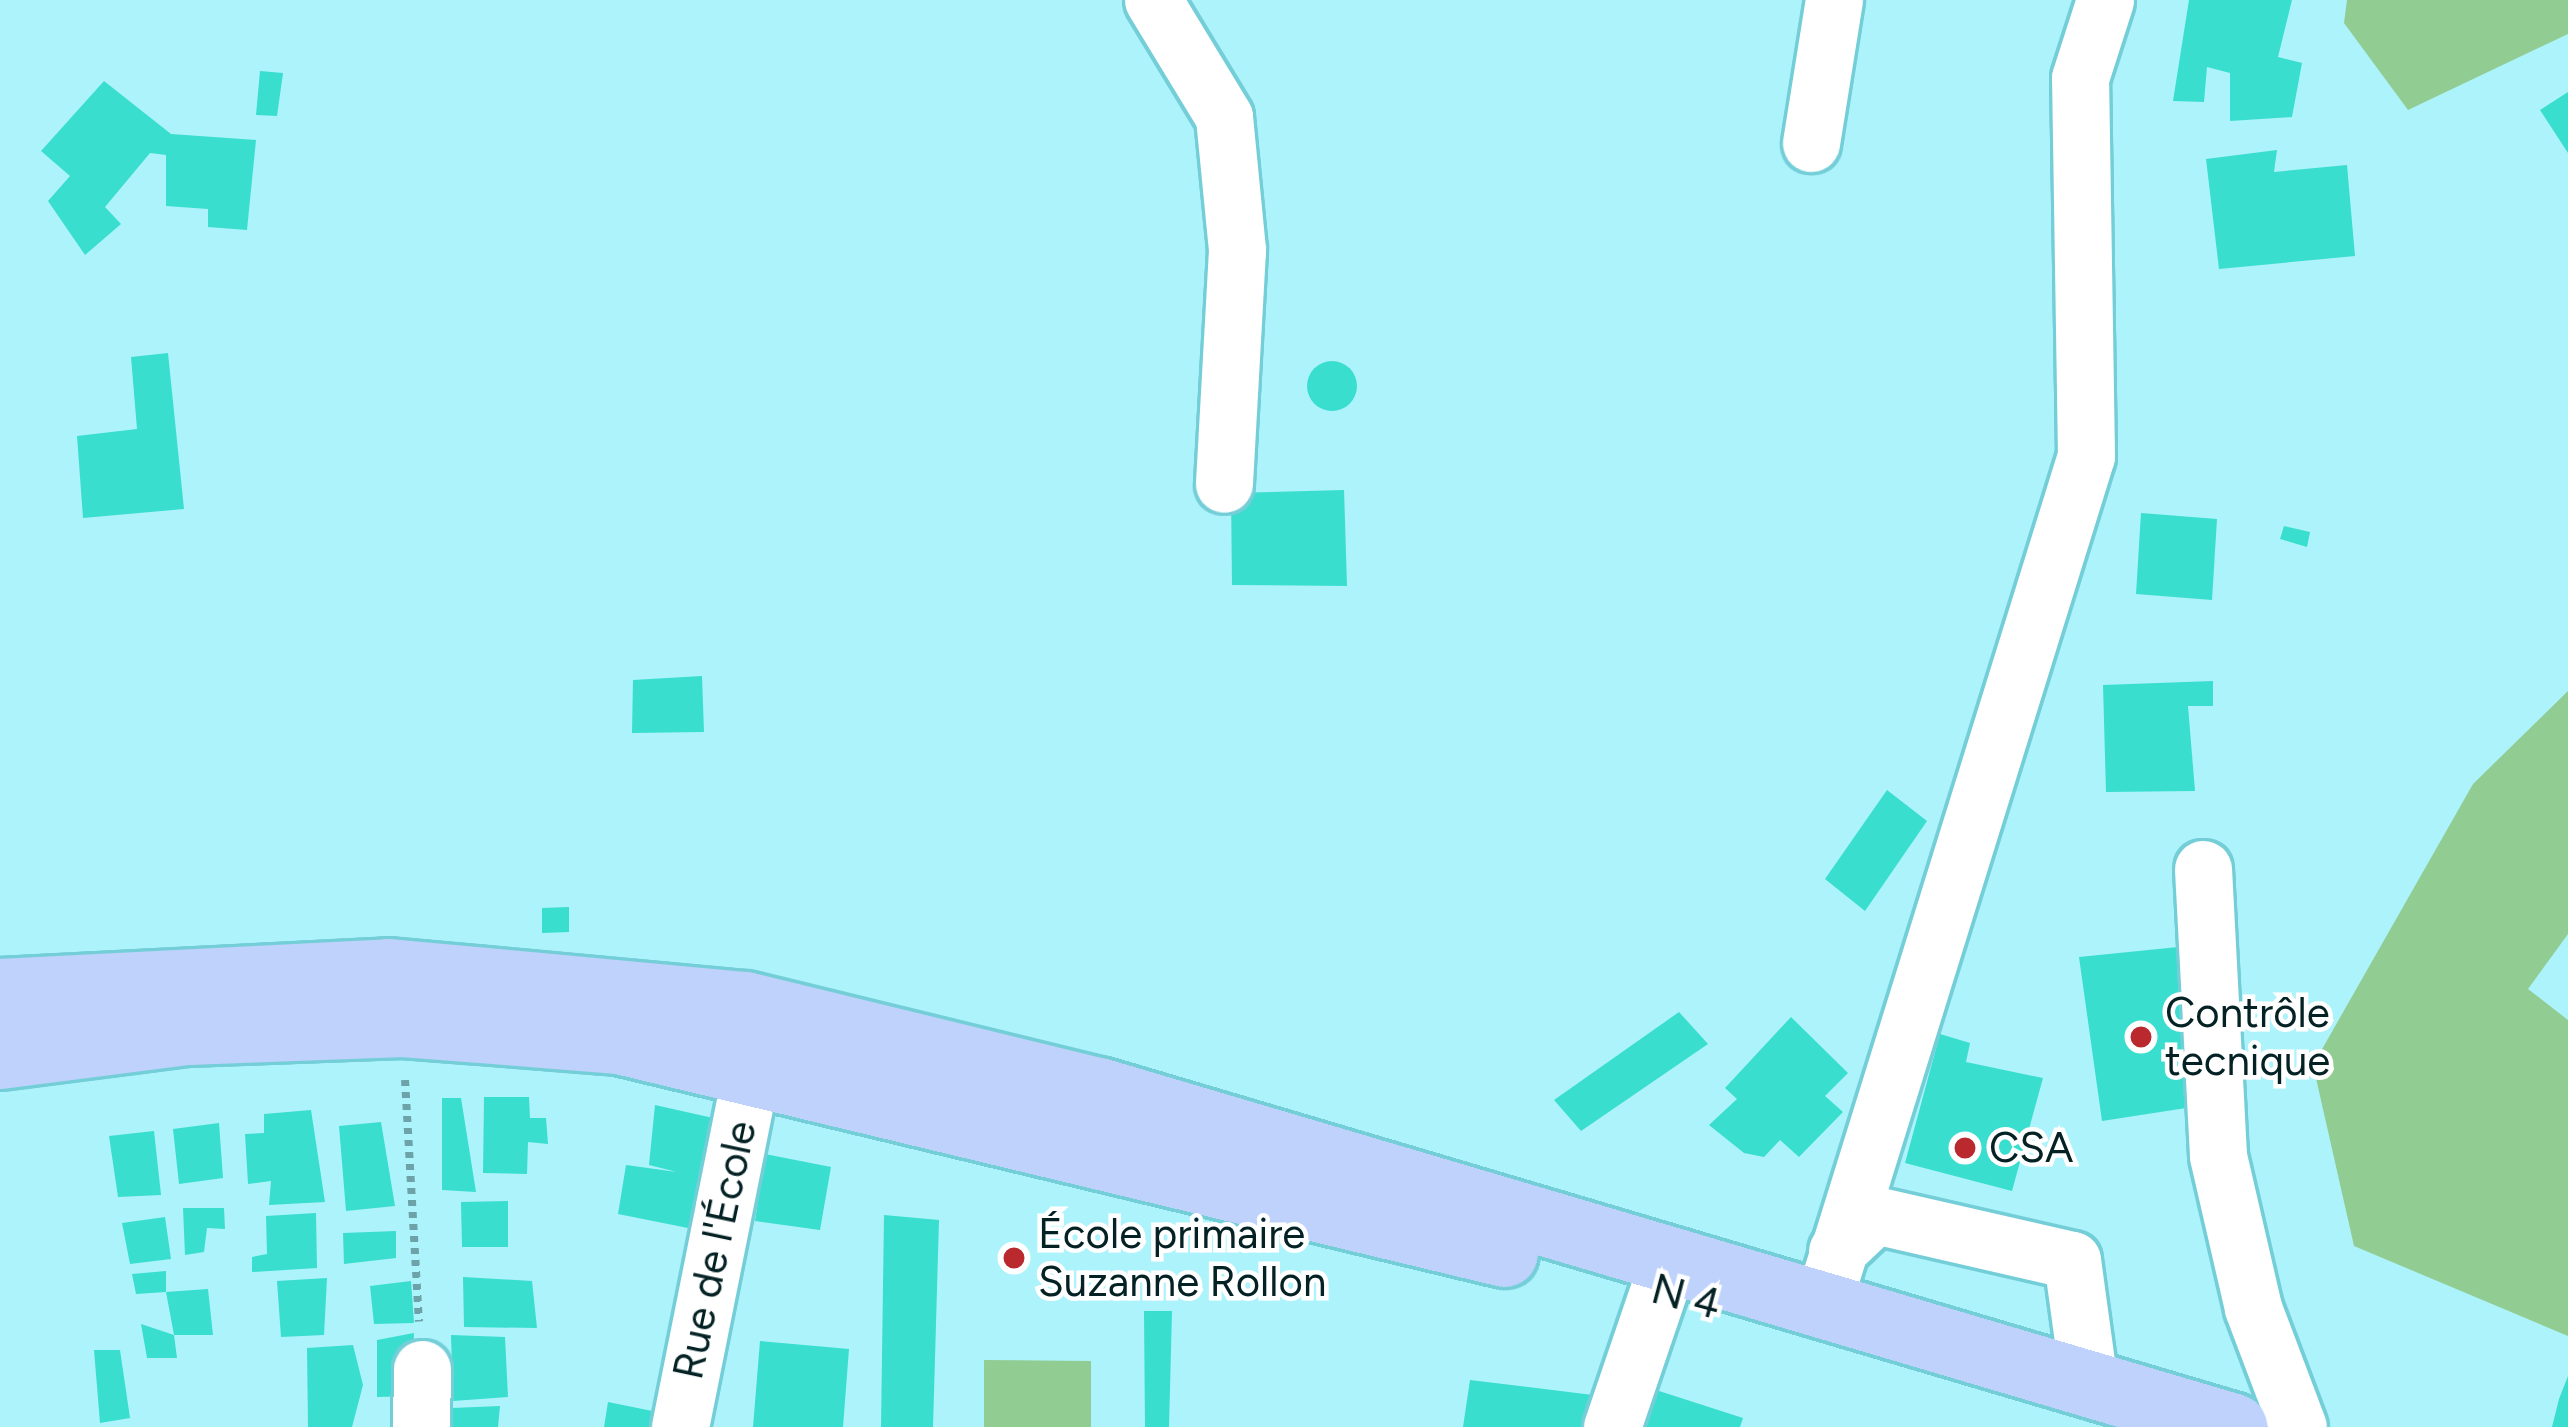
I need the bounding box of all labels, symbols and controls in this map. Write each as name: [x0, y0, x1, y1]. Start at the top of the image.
place label: Contrôle tecnique: [2165, 988, 2330, 1086]
marker: Contrôle tecnique: [2128, 1024, 2154, 1050]
street label: Rue de l'École: [663, 1116, 767, 1384]
place label: CSA: [1989, 1123, 2074, 1173]
marker: CSA: [1952, 1135, 1978, 1161]
place label: École primaire Suzanne Rollon: [1038, 1209, 1326, 1308]
marker: École primaire Suzanne Rollon: [1001, 1245, 1027, 1271]
street label: N 4: [1646, 1264, 1726, 1330]

